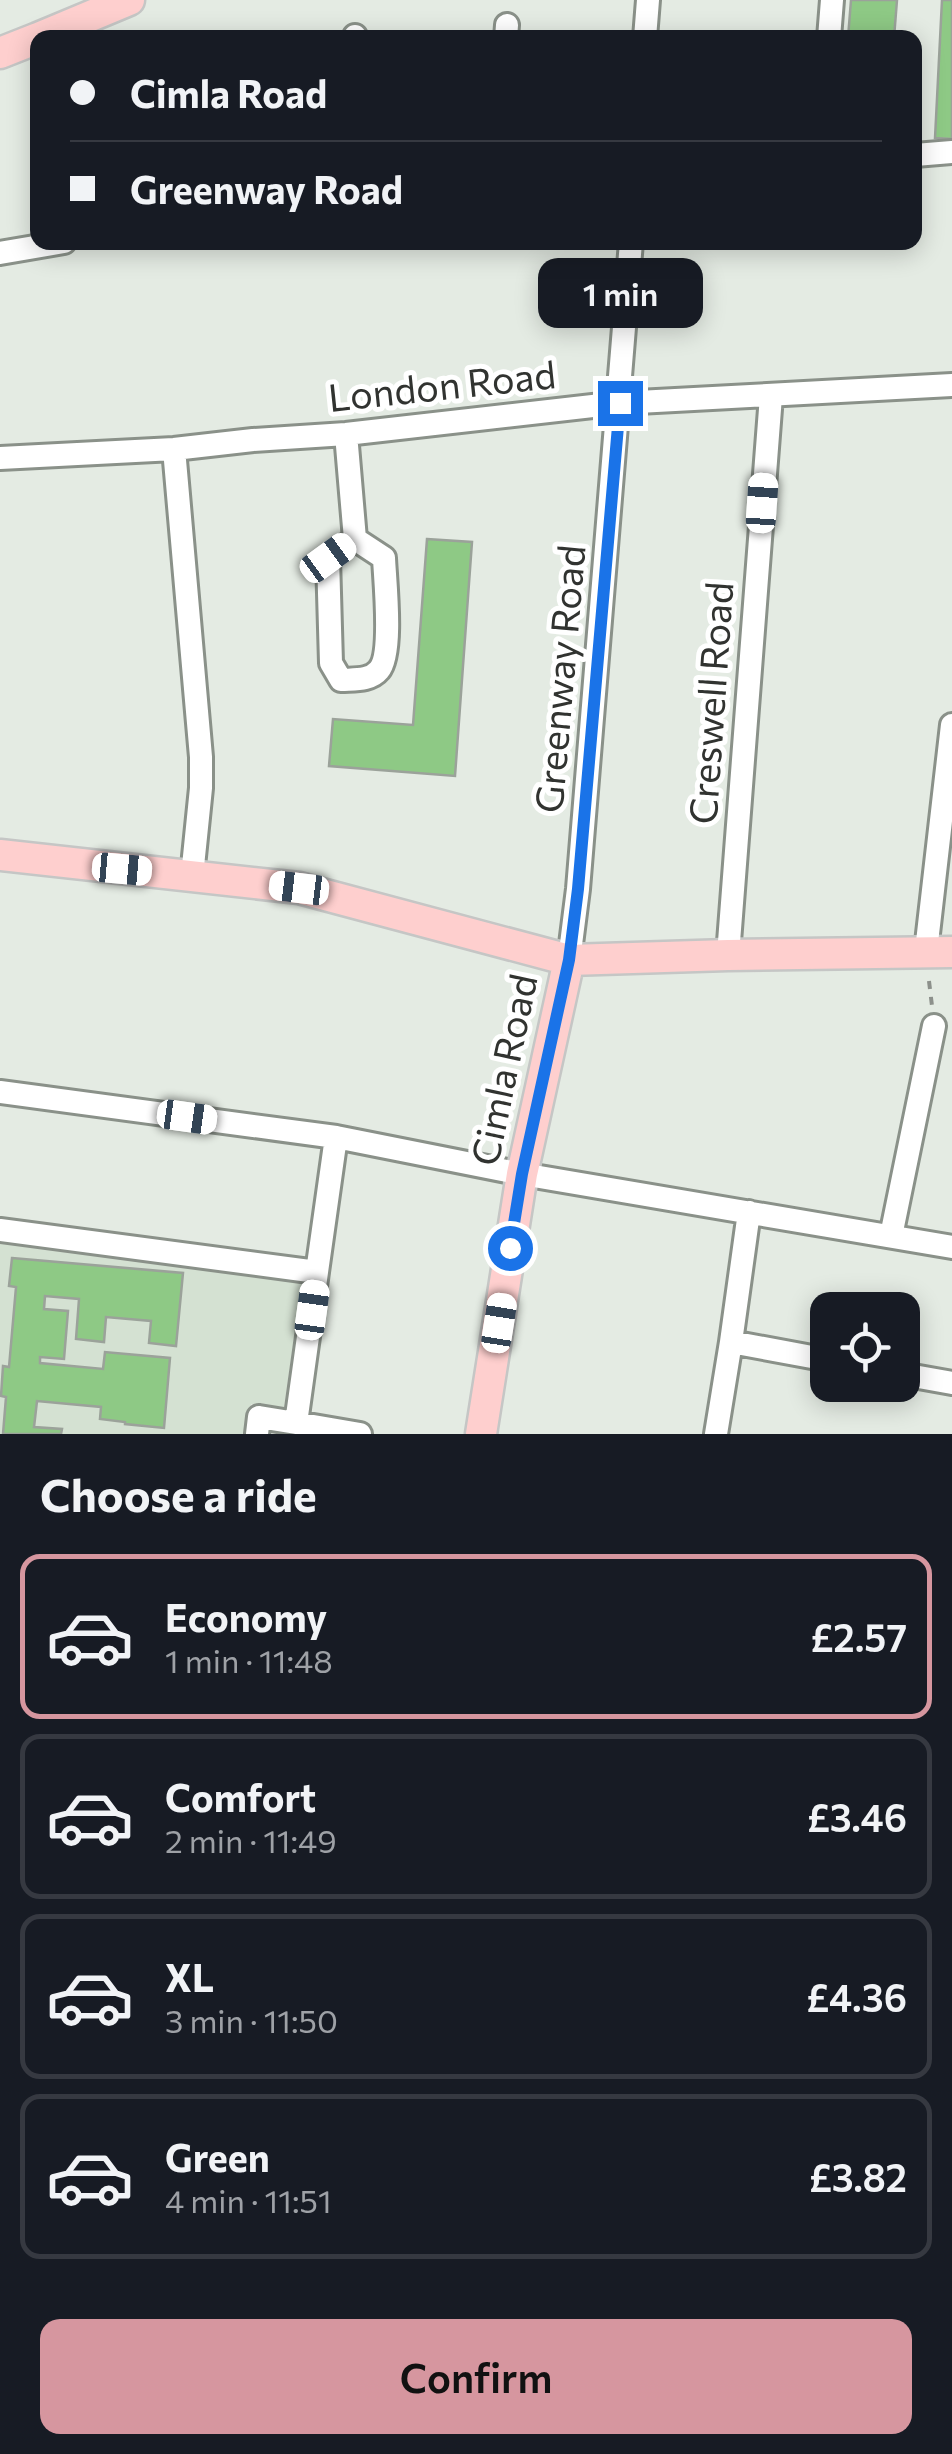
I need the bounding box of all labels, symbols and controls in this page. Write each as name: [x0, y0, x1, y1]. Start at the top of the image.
text: Cimla Road: [130, 69, 327, 116]
text: Greenway Road: [130, 165, 403, 212]
callout: 1 min: [538, 258, 702, 328]
text: 1 min: [583, 273, 658, 313]
street label: London Road: [326, 349, 558, 420]
route end: [598, 381, 643, 426]
car: [745, 472, 779, 534]
car: [295, 528, 361, 588]
street label: Greenway Road: [523, 543, 594, 815]
street label: Creswell Road: [678, 580, 741, 825]
car: [91, 851, 153, 887]
car: [267, 869, 331, 907]
street label: Cimla Road: [459, 969, 546, 1169]
car: [155, 1098, 219, 1136]
route start: [488, 1226, 533, 1271]
car: [293, 1278, 331, 1342]
car: [479, 1291, 519, 1355]
map controls: [810, 1292, 920, 1402]
button: locate: [810, 1292, 920, 1402]
text: Choose a ride: [40, 1466, 317, 1521]
icon: car: [45, 1592, 135, 1682]
text: Economy: [165, 1593, 327, 1640]
text: £2.57: [810, 1613, 907, 1660]
text: 1 min · 11:48: [165, 1640, 333, 1680]
icon: car: [45, 1772, 135, 1862]
text: Comfort: [165, 1773, 316, 1820]
text: £3.46: [807, 1793, 907, 1840]
text: 2 min · 11:49: [165, 1820, 337, 1860]
icon: car: [45, 1952, 135, 2042]
text: XL: [165, 1953, 214, 2000]
text: £4.36: [806, 1973, 907, 2020]
text: 3 min · 11:50: [165, 2000, 338, 2040]
icon: car: [45, 2132, 135, 2222]
text: Green: [165, 2133, 270, 2180]
text: £3.82: [809, 2153, 907, 2200]
text: 4 min · 11:51: [165, 2180, 332, 2220]
button: Confirm: [40, 2319, 912, 2434]

